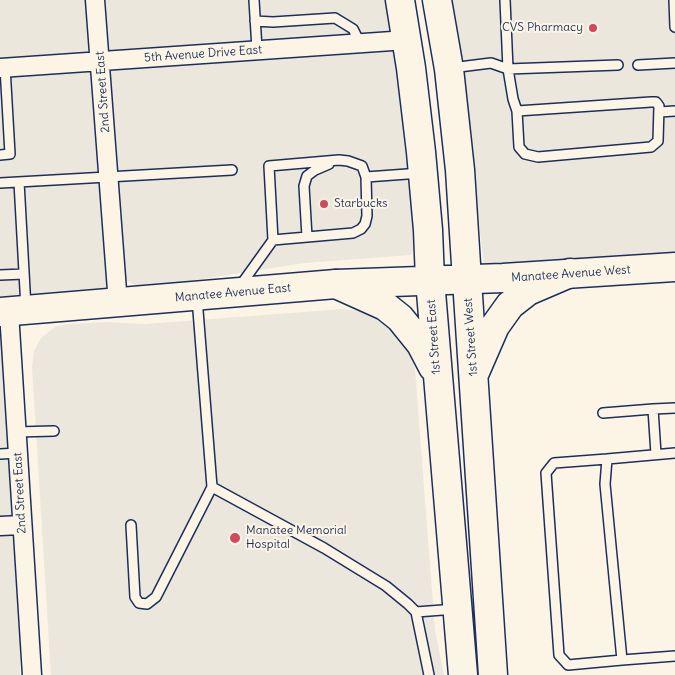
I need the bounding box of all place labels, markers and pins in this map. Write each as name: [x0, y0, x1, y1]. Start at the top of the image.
place label: CVS Pharmacy: [502, 21, 583, 35]
marker: CVS Pharmacy: [587, 22, 599, 34]
place label: Starbucks: [334, 197, 388, 211]
marker: Starbucks: [318, 198, 330, 210]
place label: Manatee Memorial Hospital: [246, 524, 347, 552]
marker: Manatee Memorial Hospital: [228, 531, 242, 545]

